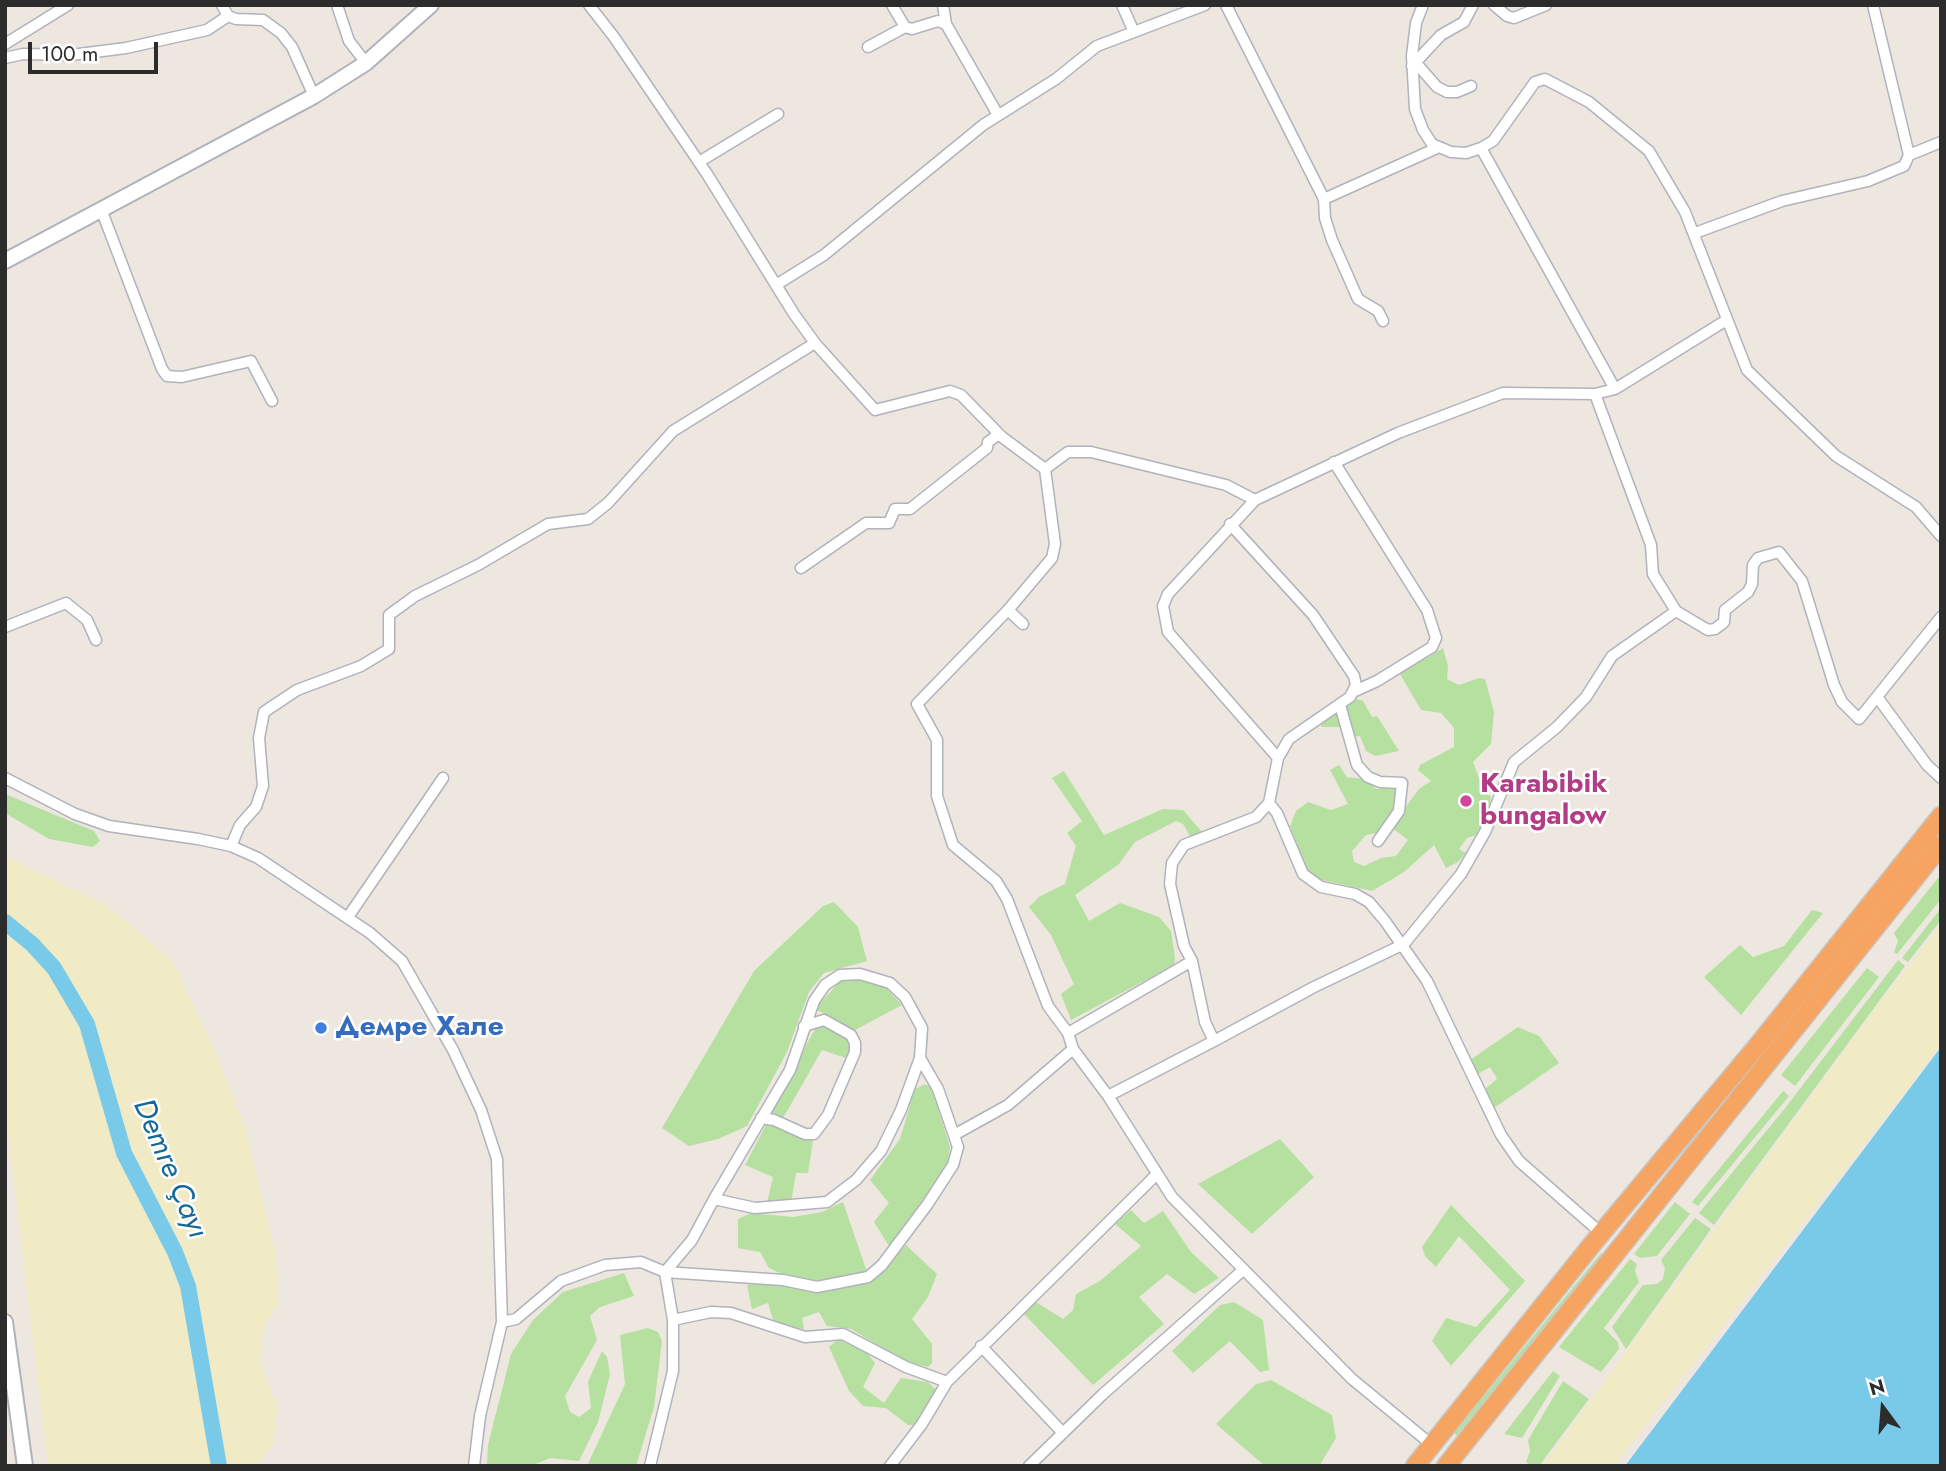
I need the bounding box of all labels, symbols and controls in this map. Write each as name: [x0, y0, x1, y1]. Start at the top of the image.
scale bar: [32, 28, 161, 72]
text: 100 m: [41, 39, 98, 69]
place label: Karabibik bungalow: [1480, 768, 1607, 834]
marker: Karabibik bungalow: [1458, 793, 1474, 809]
place label: Демре Хале: [335, 1011, 504, 1045]
marker: Демре Хале: [313, 1020, 329, 1036]
water label: Demre Çayı: [124, 1094, 214, 1244]
text: N: [1866, 1372, 1888, 1402]
north arrow: [1848, 1373, 1918, 1443]

